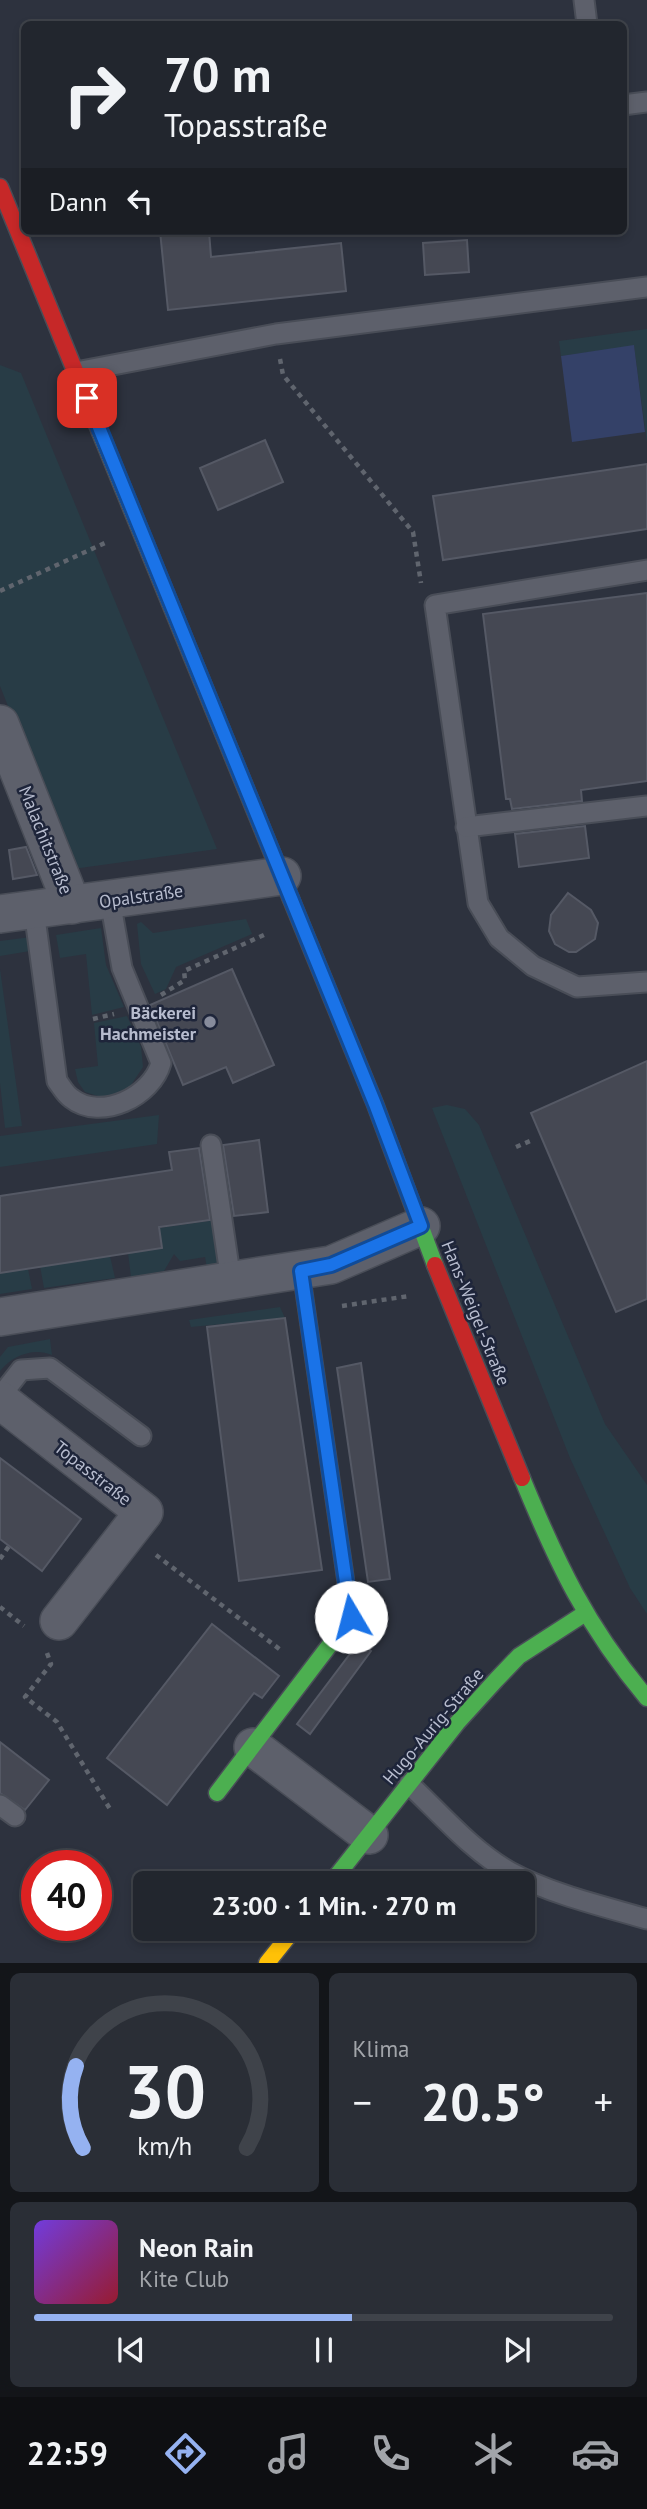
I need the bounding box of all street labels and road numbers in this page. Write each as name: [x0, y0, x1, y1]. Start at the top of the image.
street label: Malachitstraße: [14, 782, 78, 898]
street label: Opalstraße: [97, 879, 185, 913]
street label: Hans-Weigel-Straße: [436, 1237, 516, 1389]
street label: Topasstraße: [50, 1436, 136, 1510]
street label: Hugo-Aurig-Straße: [377, 1663, 489, 1789]

